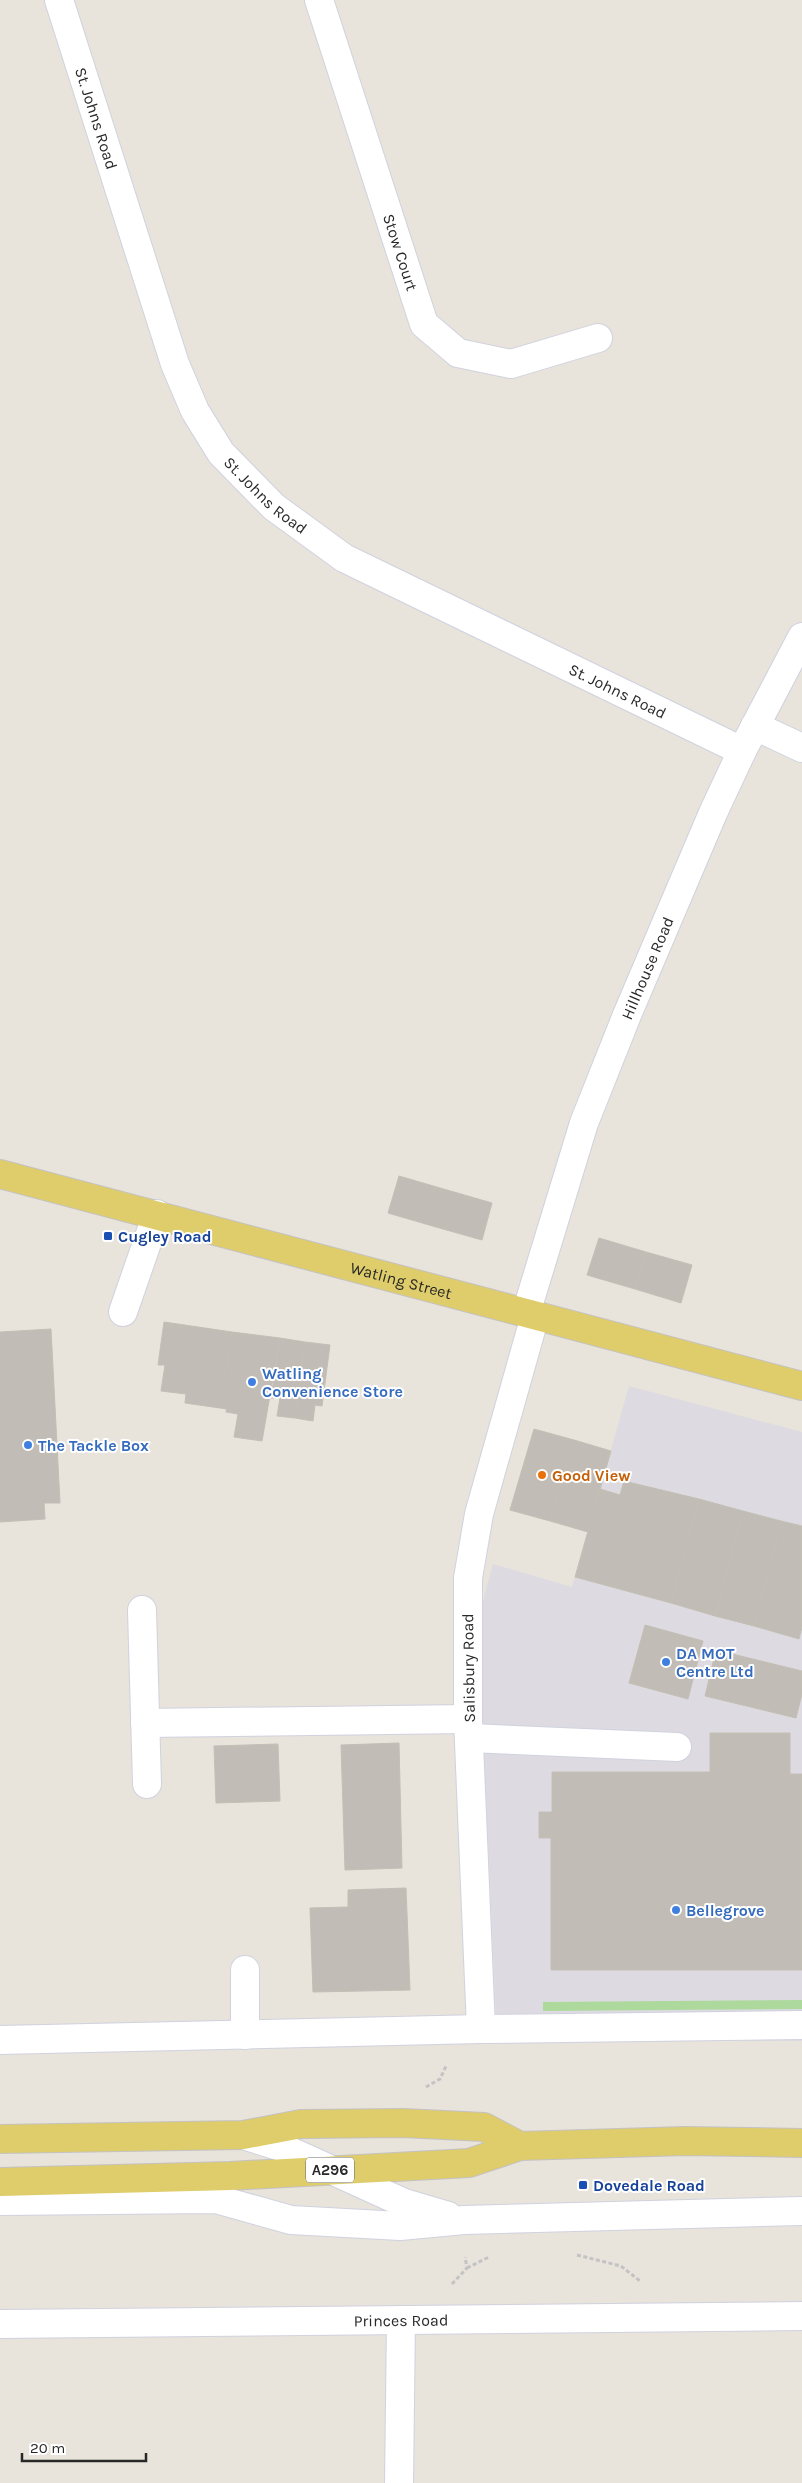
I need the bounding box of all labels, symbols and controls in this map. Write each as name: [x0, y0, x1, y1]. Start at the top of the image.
street label: St. Johns Road: [71, 65, 121, 172]
street label: Stow Court: [379, 211, 422, 293]
street label: St. Johns Road: [220, 453, 311, 538]
street label: St. Johns Road: [566, 660, 669, 723]
street label: Hillhouse Road: [617, 914, 678, 1022]
place label: Cugley Road: [118, 1227, 211, 1246]
marker: Cugley Road: [102, 1230, 114, 1242]
street label: Watling Street: [348, 1258, 454, 1303]
place label: Watling Convenience Store: [262, 1364, 403, 1401]
marker: Watling Convenience Store: [246, 1376, 258, 1388]
place label: The Tackle Box: [38, 1436, 149, 1455]
marker: The Tackle Box: [22, 1439, 34, 1451]
place label: Good View: [552, 1466, 630, 1485]
marker: Good View: [536, 1469, 548, 1481]
street label: Salisbury Road: [458, 1613, 479, 1723]
place label: DA MOT Centre Ltd: [676, 1644, 754, 1681]
marker: DA MOT Centre Ltd: [660, 1656, 672, 1668]
place label: Bellegrove: [686, 1901, 765, 1920]
marker: Bellegrove: [670, 1904, 682, 1916]
road number: A296: [306, 2158, 354, 2182]
place label: Dovedale Road: [593, 2176, 705, 2195]
marker: Dovedale Road: [577, 2179, 589, 2191]
street label: Princes Road: [354, 2311, 448, 2330]
scale bar: [22, 2430, 146, 2462]
text: 20 m: [30, 2439, 65, 2457]

